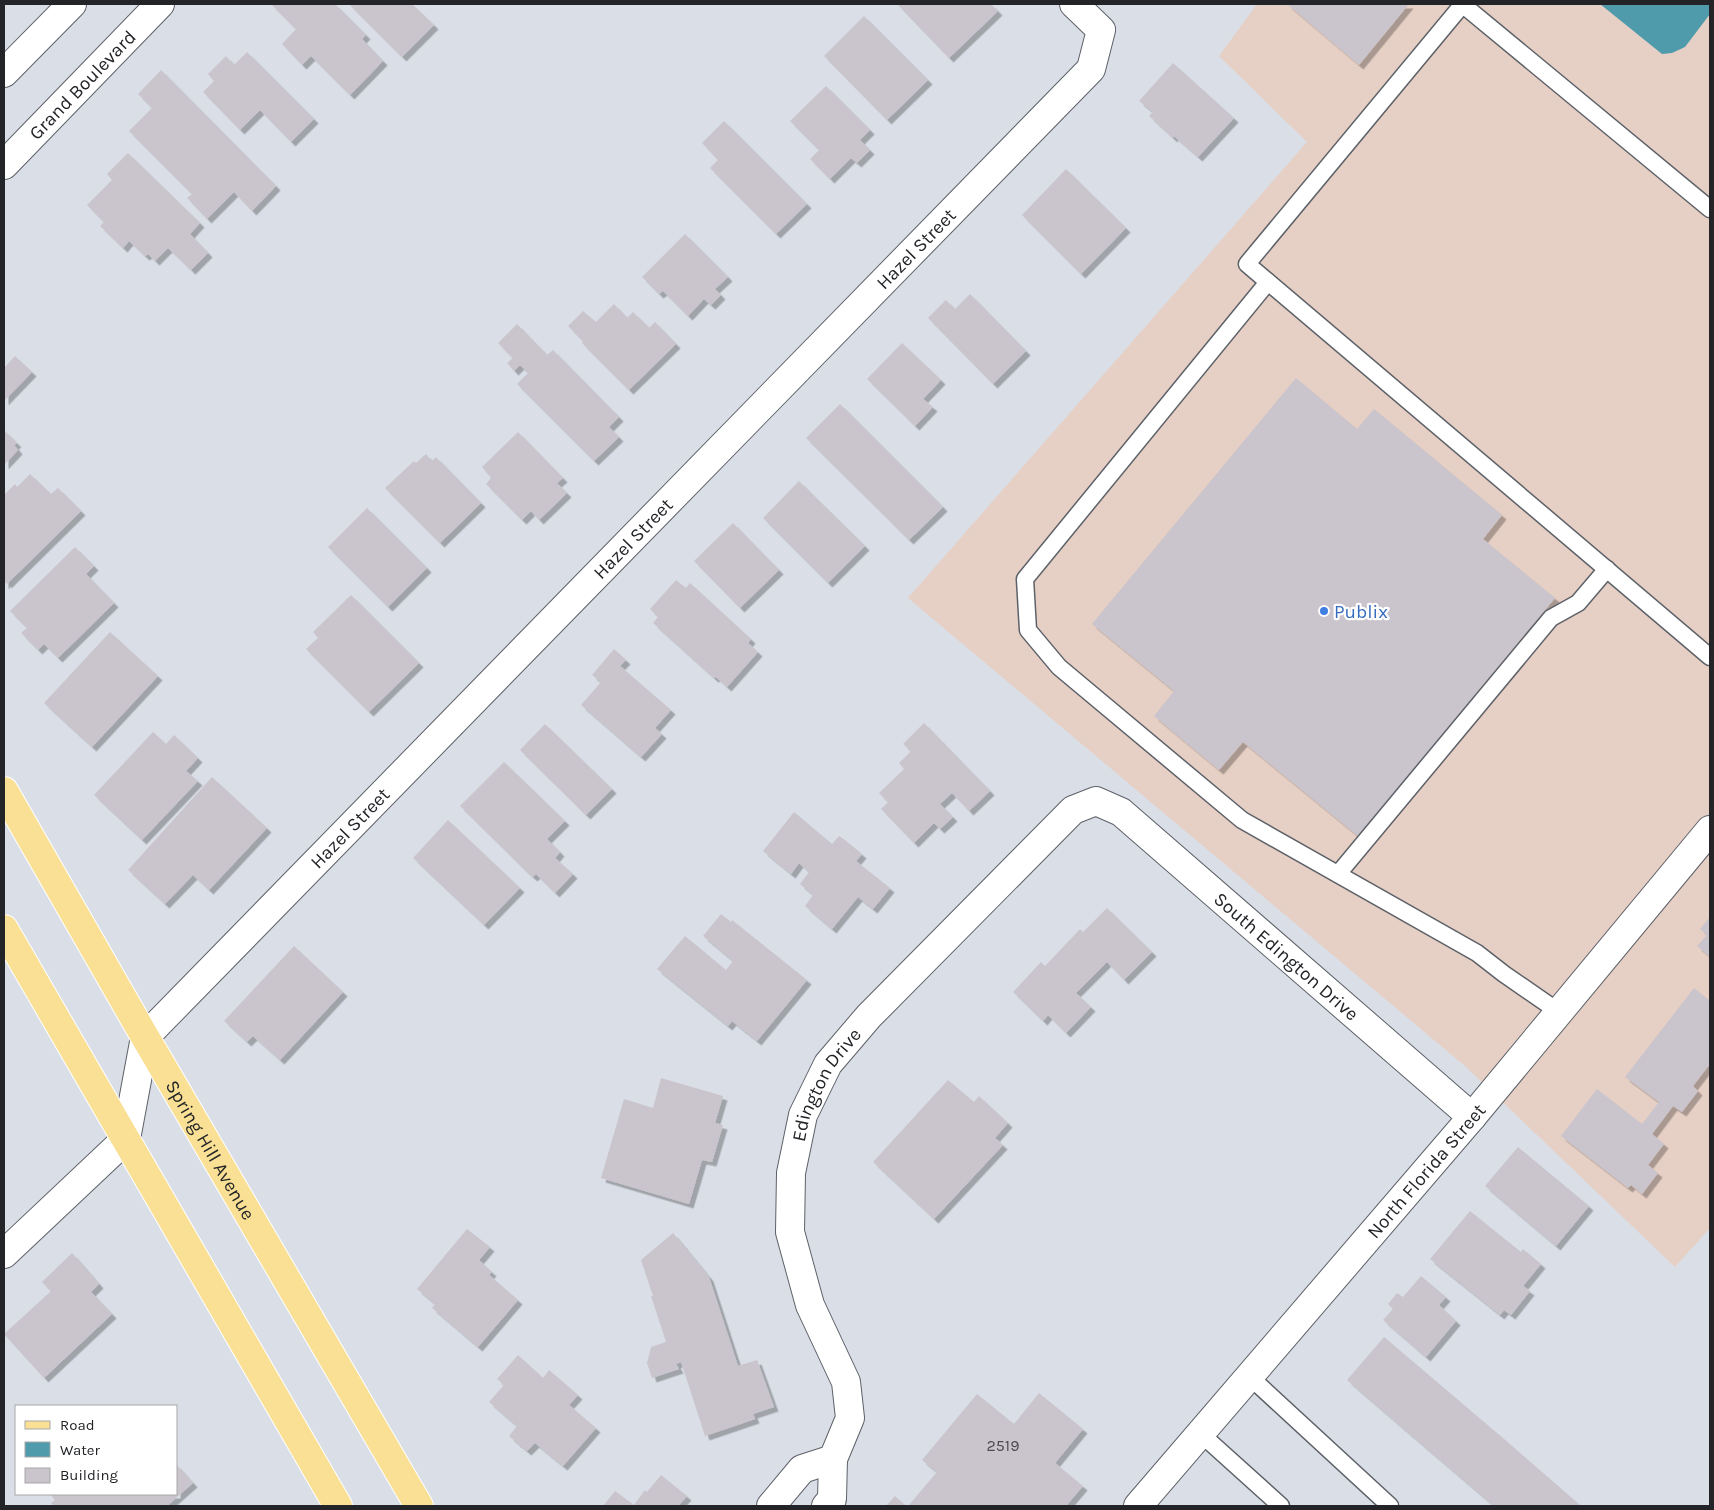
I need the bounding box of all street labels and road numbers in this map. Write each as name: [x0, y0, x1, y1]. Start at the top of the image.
street label: Grand Boulevard: [25, 26, 141, 145]
street label: Hazel Street: [872, 204, 961, 294]
street label: Hazel Street: [589, 494, 677, 584]
street label: Hazel Street: [306, 784, 394, 873]
street label: South Edington Drive: [1209, 888, 1363, 1025]
street label: Edington Drive: [788, 1024, 866, 1144]
street label: Spring Hill Avenue: [161, 1076, 259, 1224]
street label: North Florida Street: [1363, 1100, 1490, 1243]

